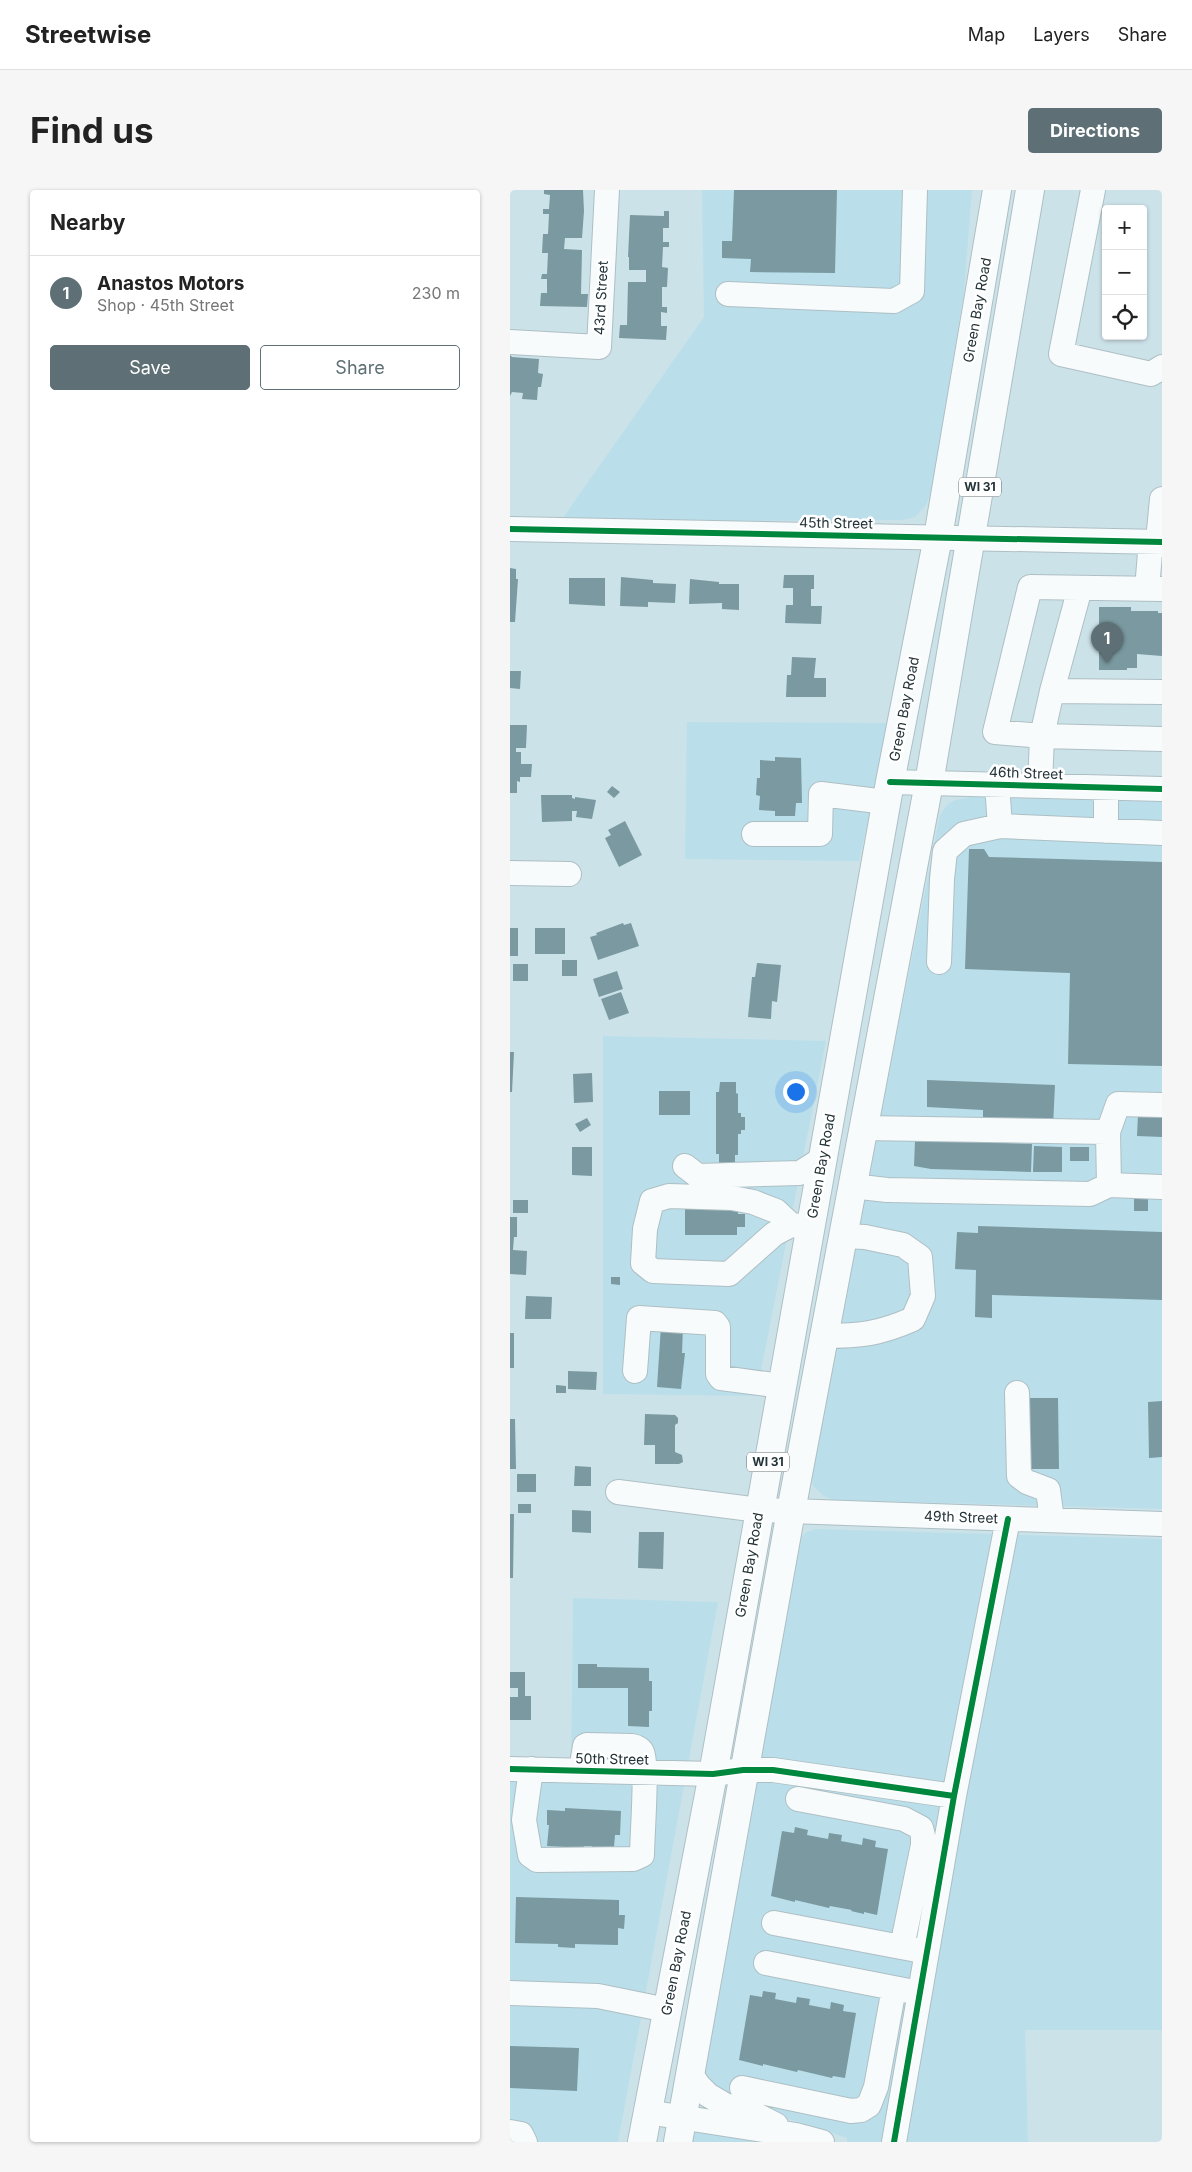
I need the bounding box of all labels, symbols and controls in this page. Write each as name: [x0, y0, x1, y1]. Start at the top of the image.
text: Streetwise: [25, 20, 151, 49]
text: Map: [968, 24, 1005, 45]
text: Layers: [1033, 24, 1090, 45]
text: Share: [1118, 24, 1167, 45]
button: Directions: [1028, 108, 1162, 153]
text: Find us: [30, 109, 154, 151]
map controls: [1102, 205, 1147, 340]
button: +: [1102, 205, 1147, 250]
text: Nearby: [50, 210, 125, 235]
button: −: [1102, 250, 1147, 295]
street label: Green Bay Road: [959, 256, 994, 364]
street label: 43rd Street: [590, 260, 611, 336]
text: Anastos Motors: [97, 272, 244, 295]
text: 1: [63, 283, 69, 303]
text: 230 m: [412, 283, 460, 303]
text: Shop · 45th Street: [97, 295, 234, 315]
button: locate: [1102, 295, 1147, 340]
button: Save: [50, 345, 250, 390]
button: Share: [260, 345, 460, 390]
road number: WI 31: [959, 478, 1001, 496]
street label: 45th Street: [799, 513, 873, 532]
pin: 1: [1091, 622, 1123, 663]
street label: Green Bay Road: [885, 655, 922, 763]
street label: 46th Street: [989, 763, 1064, 782]
your location: [783, 1079, 809, 1105]
street label: Green Bay Road: [803, 1112, 838, 1220]
road number: WI 31: [747, 1452, 789, 1472]
street label: 49th Street: [924, 1507, 999, 1526]
street label: Green Bay Road: [731, 1511, 766, 1619]
street label: 50th Street: [575, 1749, 649, 1768]
street label: Green Bay Road: [657, 1909, 694, 2017]

